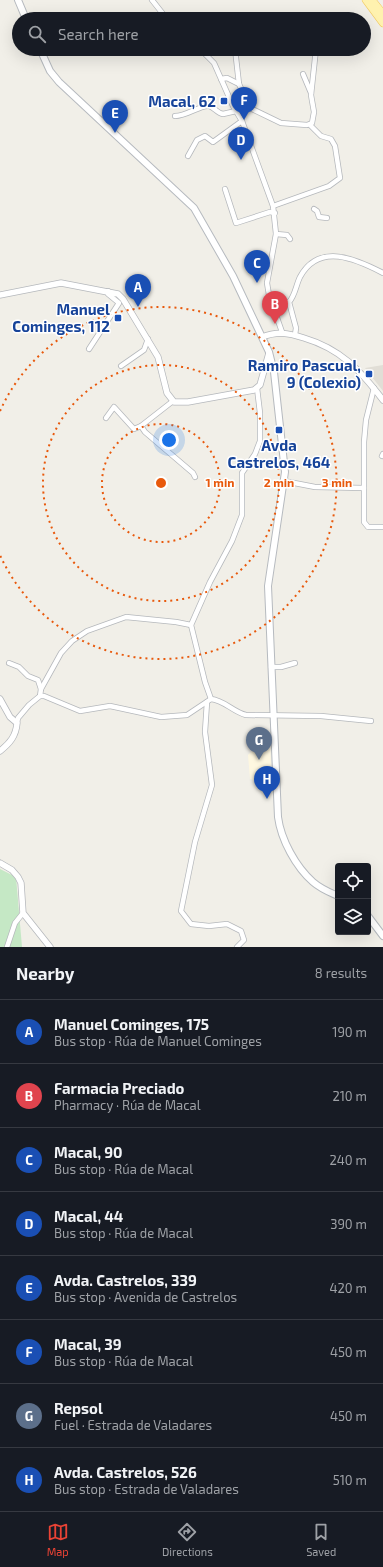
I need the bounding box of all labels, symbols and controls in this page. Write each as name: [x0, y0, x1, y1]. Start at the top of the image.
search box: [12, 12, 371, 56]
icon: search: [26, 23, 48, 45]
text: Search here: [58, 25, 139, 43]
pin: F: [231, 87, 257, 120]
place label: Macal, 62: [148, 92, 216, 110]
marker: Macal, 62: [219, 96, 229, 106]
pin: E: [102, 100, 128, 133]
pin: D: [228, 127, 254, 160]
pin: C: [244, 250, 270, 283]
pin: A: [125, 274, 151, 307]
pin: B: [262, 291, 288, 324]
place label: Manuel Cominges, 112: [12, 300, 110, 335]
marker: Manuel Cominges, 112: [113, 313, 123, 323]
place label: Ramiro Pascual, 9 (Colexio): [248, 356, 361, 391]
marker: Ramiro Pascual, 9 (Colexio): [364, 369, 374, 379]
marker: Avda Castrelos, 464: [274, 425, 284, 435]
your location: [159, 430, 179, 450]
place label: Avda Castrelos, 464: [228, 436, 331, 471]
text: 1 min: [206, 475, 234, 489]
text: 2 min: [264, 475, 294, 489]
text: 3 min: [322, 475, 352, 489]
centre of rings: [154, 476, 168, 490]
pin: G: [246, 727, 272, 760]
pin: H: [254, 766, 280, 799]
map controls: [335, 863, 371, 935]
button: locate: [335, 863, 371, 899]
button: layers: [335, 899, 371, 935]
text: Nearby: [16, 963, 74, 983]
text: 8 results: [315, 965, 367, 981]
text: Manuel Cominges, 175: [54, 1015, 209, 1033]
text: A: [25, 1024, 33, 1040]
text: 190 m: [332, 1024, 367, 1040]
text: Bus stop · Rúa de Manuel Cominges: [54, 1033, 262, 1049]
text: Farmacia Preciado: [54, 1079, 184, 1097]
text: B: [25, 1088, 33, 1104]
text: 210 m: [332, 1088, 367, 1104]
text: Pharmacy · Rúa de Macal: [54, 1097, 201, 1113]
text: Macal, 90: [54, 1143, 123, 1161]
text: C: [25, 1152, 33, 1168]
text: 240 m: [330, 1152, 367, 1168]
text: Bus stop · Rúa de Macal: [54, 1161, 193, 1177]
text: Macal, 44: [54, 1207, 123, 1225]
text: D: [25, 1216, 33, 1232]
text: 390 m: [330, 1216, 367, 1232]
text: Bus stop · Rúa de Macal: [54, 1225, 193, 1241]
text: Avda. Castrelos, 339: [54, 1271, 197, 1289]
text: E: [25, 1280, 33, 1296]
text: 420 m: [330, 1280, 367, 1296]
text: Bus stop · Avenida de Castrelos: [54, 1289, 237, 1305]
text: Macal, 39: [54, 1335, 122, 1353]
text: F: [25, 1344, 33, 1360]
text: 450 m: [330, 1344, 367, 1360]
text: Bus stop · Rúa de Macal: [54, 1353, 193, 1369]
text: Repsol: [54, 1399, 103, 1417]
text: G: [25, 1408, 33, 1424]
text: 450 m: [330, 1408, 367, 1424]
text: Fuel · Estrada de Valadares: [54, 1417, 212, 1433]
text: Avda. Castrelos, 526: [54, 1463, 197, 1481]
text: H: [25, 1472, 33, 1488]
text: 510 m: [333, 1472, 367, 1488]
text: Bus stop · Estrada de Valadares: [54, 1481, 239, 1497]
tab: Map: [47, 1521, 69, 1558]
tab: Directions: [162, 1521, 213, 1558]
tab: Saved: [306, 1521, 336, 1558]

